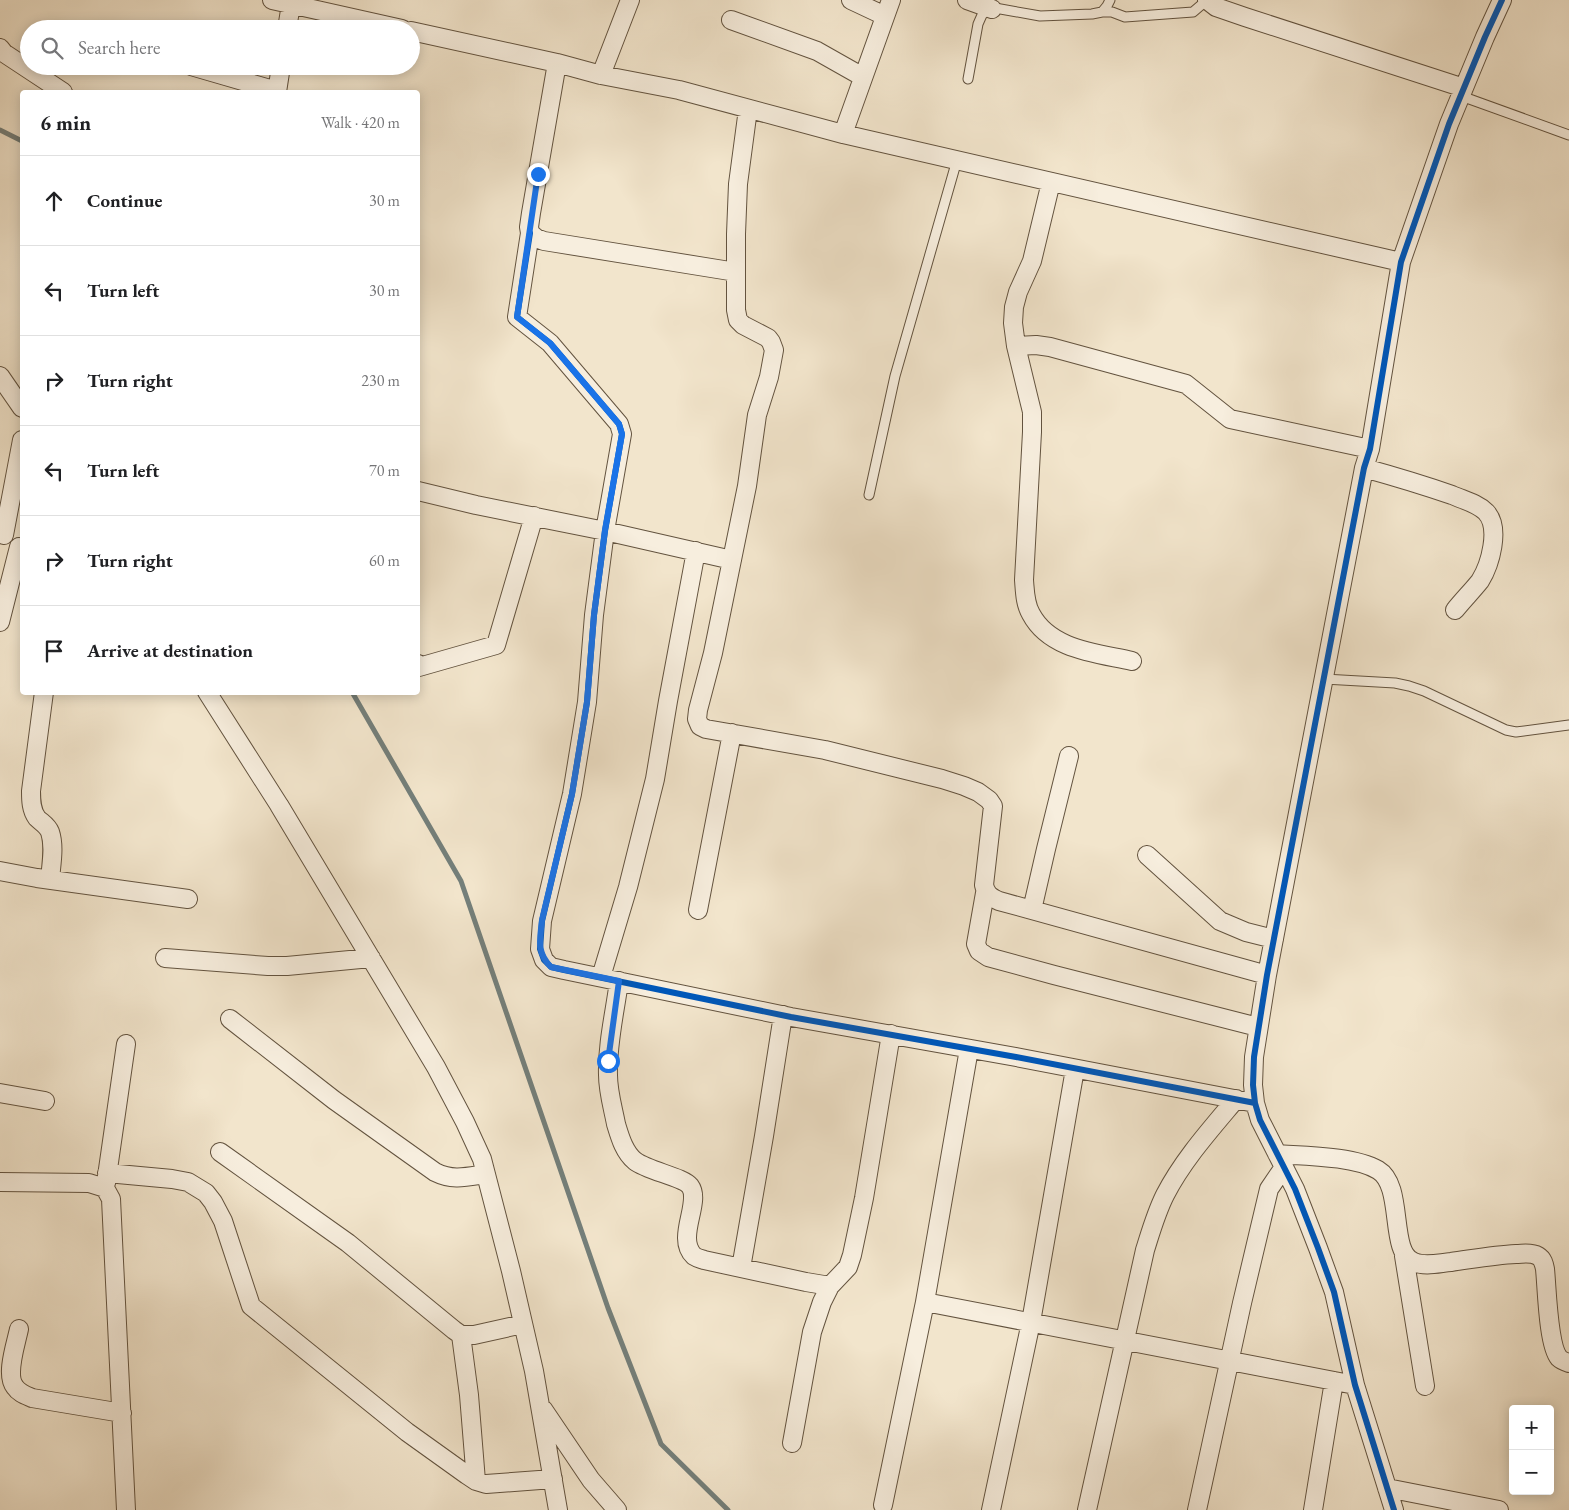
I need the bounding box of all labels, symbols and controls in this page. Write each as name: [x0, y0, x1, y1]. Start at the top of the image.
search box: [20, 20, 420, 75]
icon: search: [38, 34, 66, 62]
text: Search here: [78, 35, 160, 60]
text: 6 min: [40, 109, 91, 136]
text: Walk · 420 m: [321, 112, 400, 133]
route end: [527, 163, 550, 186]
icon: ahead: [40, 187, 68, 215]
text: Continue: [87, 188, 162, 213]
text: 30 m: [369, 190, 400, 211]
icon: left: [40, 277, 68, 305]
text: Turn left: [87, 278, 159, 303]
text: 30 m: [369, 280, 400, 301]
icon: right: [40, 367, 68, 395]
text: Turn right: [87, 368, 173, 393]
text: 230 m: [361, 370, 400, 391]
icon: left: [40, 457, 68, 485]
text: Turn left: [87, 458, 159, 483]
text: 70 m: [369, 460, 400, 481]
icon: right: [40, 547, 68, 575]
text: Turn right: [87, 548, 173, 573]
text: 60 m: [369, 550, 400, 571]
icon: arrive: [40, 637, 68, 665]
text: Arrive at destination: [87, 638, 253, 663]
route start: [597, 1050, 620, 1073]
map controls: [1509, 1405, 1554, 1495]
button: +: [1509, 1405, 1554, 1450]
button: −: [1509, 1450, 1554, 1495]

